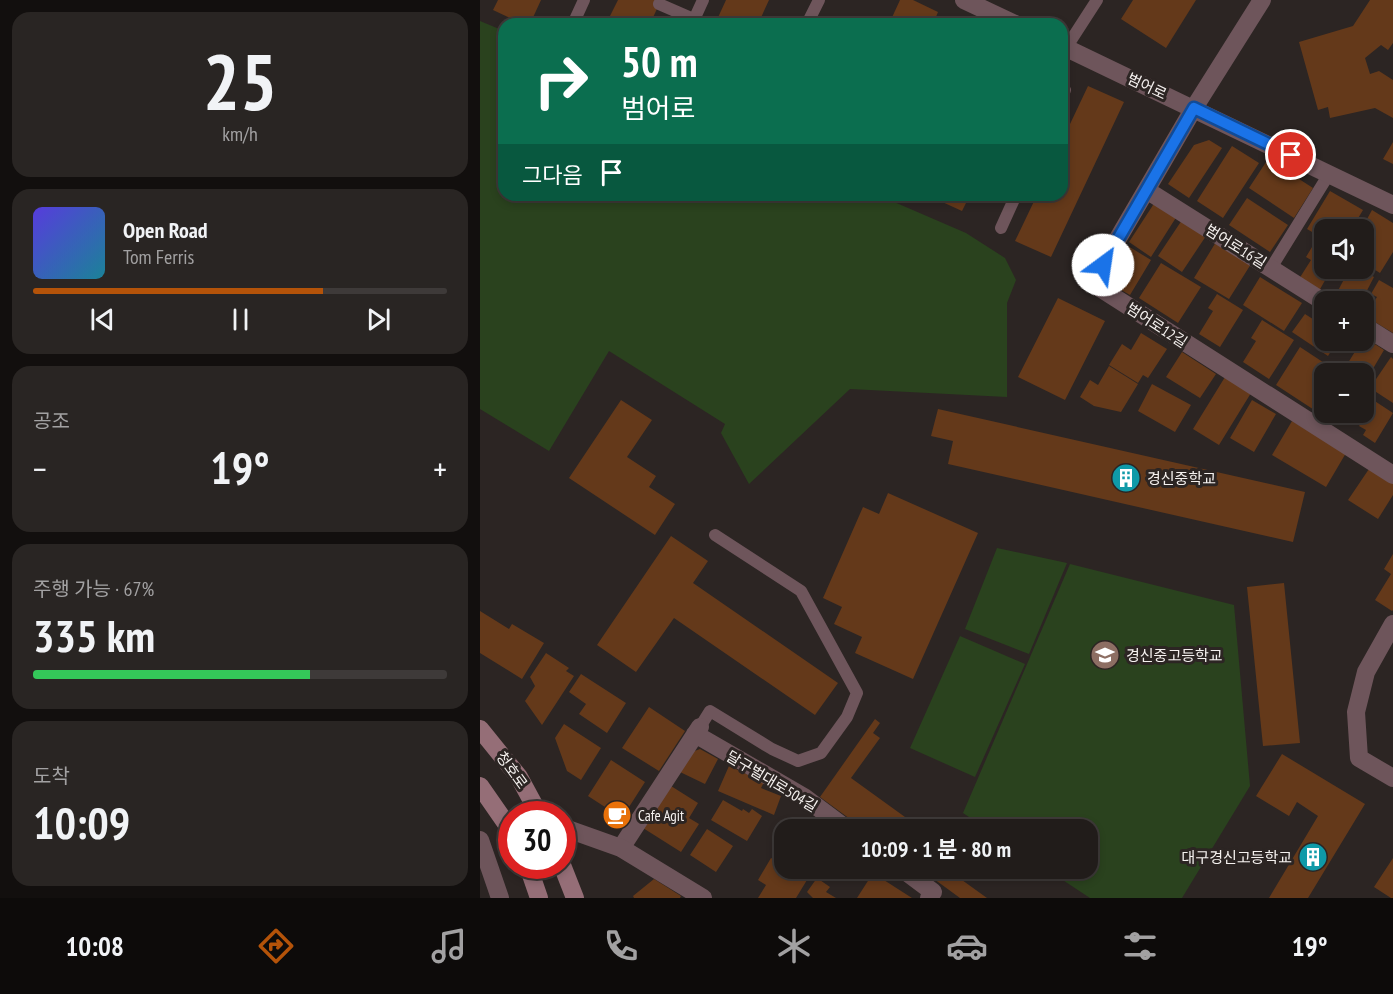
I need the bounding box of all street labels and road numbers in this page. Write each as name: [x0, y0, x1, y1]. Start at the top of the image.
street label: 범어로: [1124, 69, 1170, 103]
street label: 범어로16길: [1202, 220, 1270, 272]
street label: 범어로12길: [1123, 298, 1191, 352]
street label: 달구벌대로504길: [723, 746, 821, 816]
street label: 청호로: [492, 748, 532, 792]

